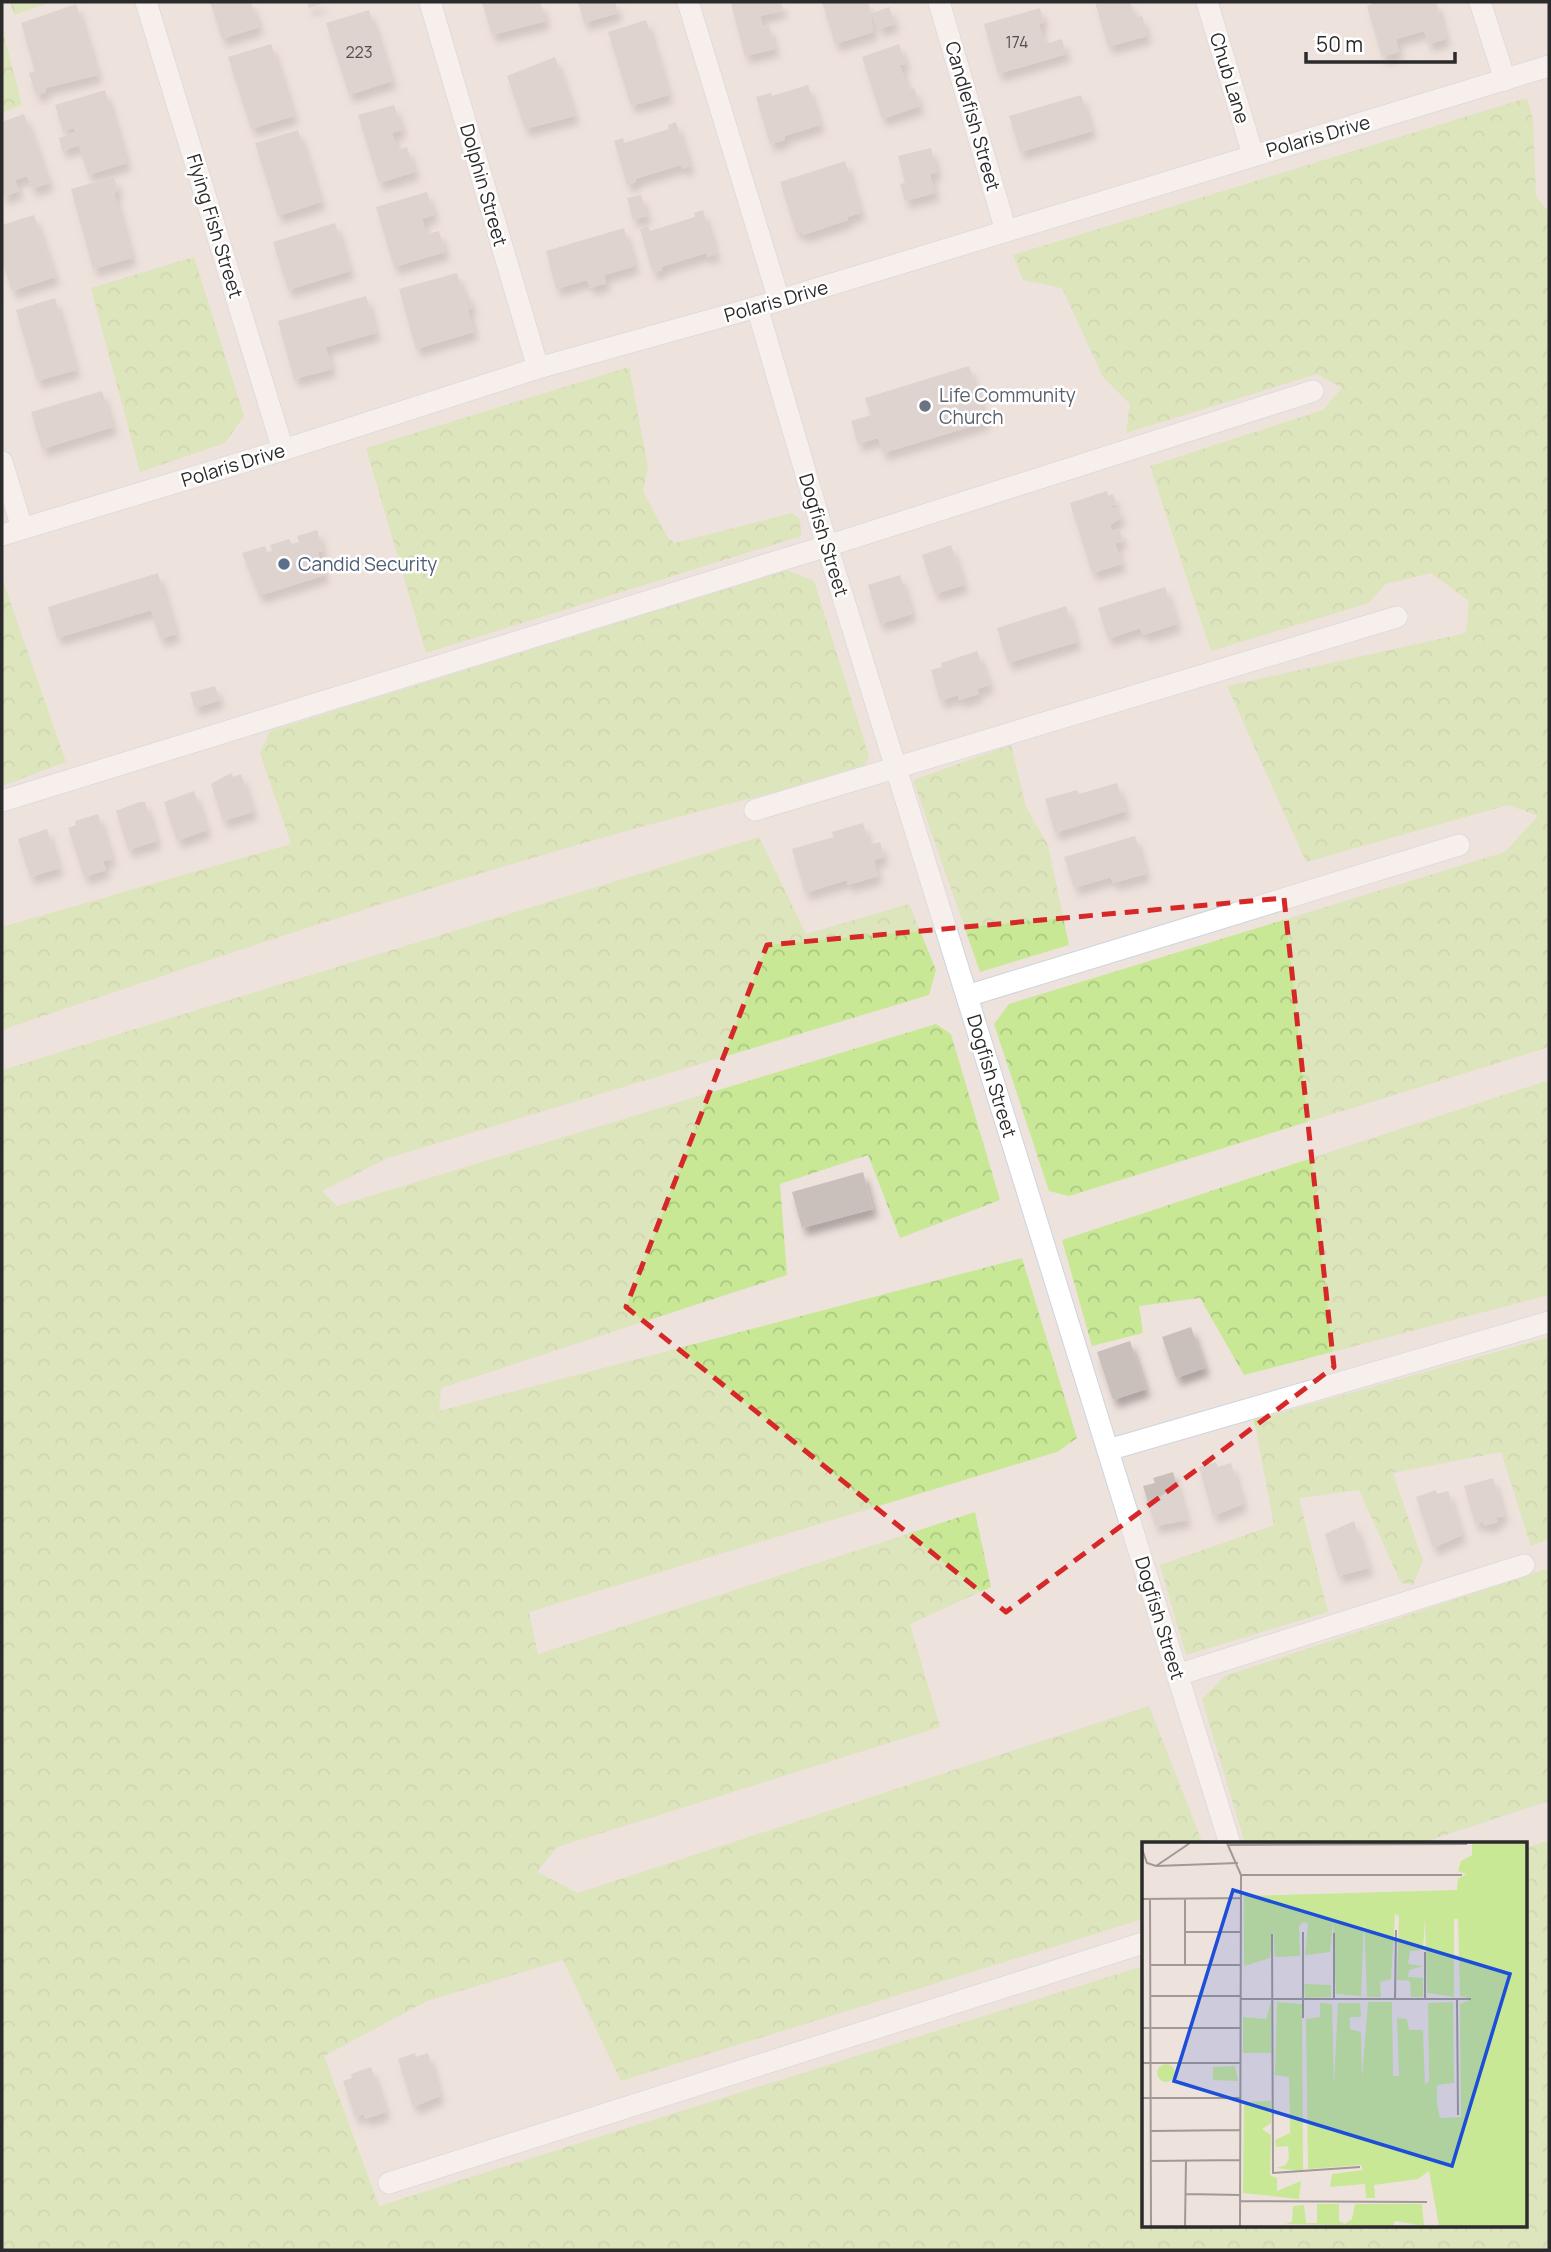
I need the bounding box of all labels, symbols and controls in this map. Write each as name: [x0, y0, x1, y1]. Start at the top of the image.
scale bar: [1306, 21, 1455, 65]
street label: Chub Lane: [1204, 29, 1256, 127]
text: 50 m: [1316, 30, 1363, 58]
house number: 174: [1005, 31, 1029, 53]
street label: Candlefish Street: [939, 38, 1007, 194]
house number: 223: [345, 41, 373, 63]
street label: Polaris Drive: [1263, 109, 1373, 163]
street label: Dolphin Street: [454, 121, 514, 249]
street label: Flying Fish Street: [181, 151, 249, 301]
street label: Polaris Drive: [721, 274, 831, 328]
place label: Life Community Church: [939, 382, 1076, 430]
marker: Life Community Church: [917, 398, 933, 414]
street label: Polaris Drive: [178, 437, 288, 493]
street label: Dogfish Street: [793, 470, 855, 600]
place label: Candid Security: [298, 551, 437, 577]
marker: Candid Security: [276, 556, 292, 572]
street label: Dogfish Street: [961, 1011, 1023, 1141]
street label: Dogfish Street: [1129, 1553, 1191, 1683]
inset map: [1142, 1842, 1526, 2228]

